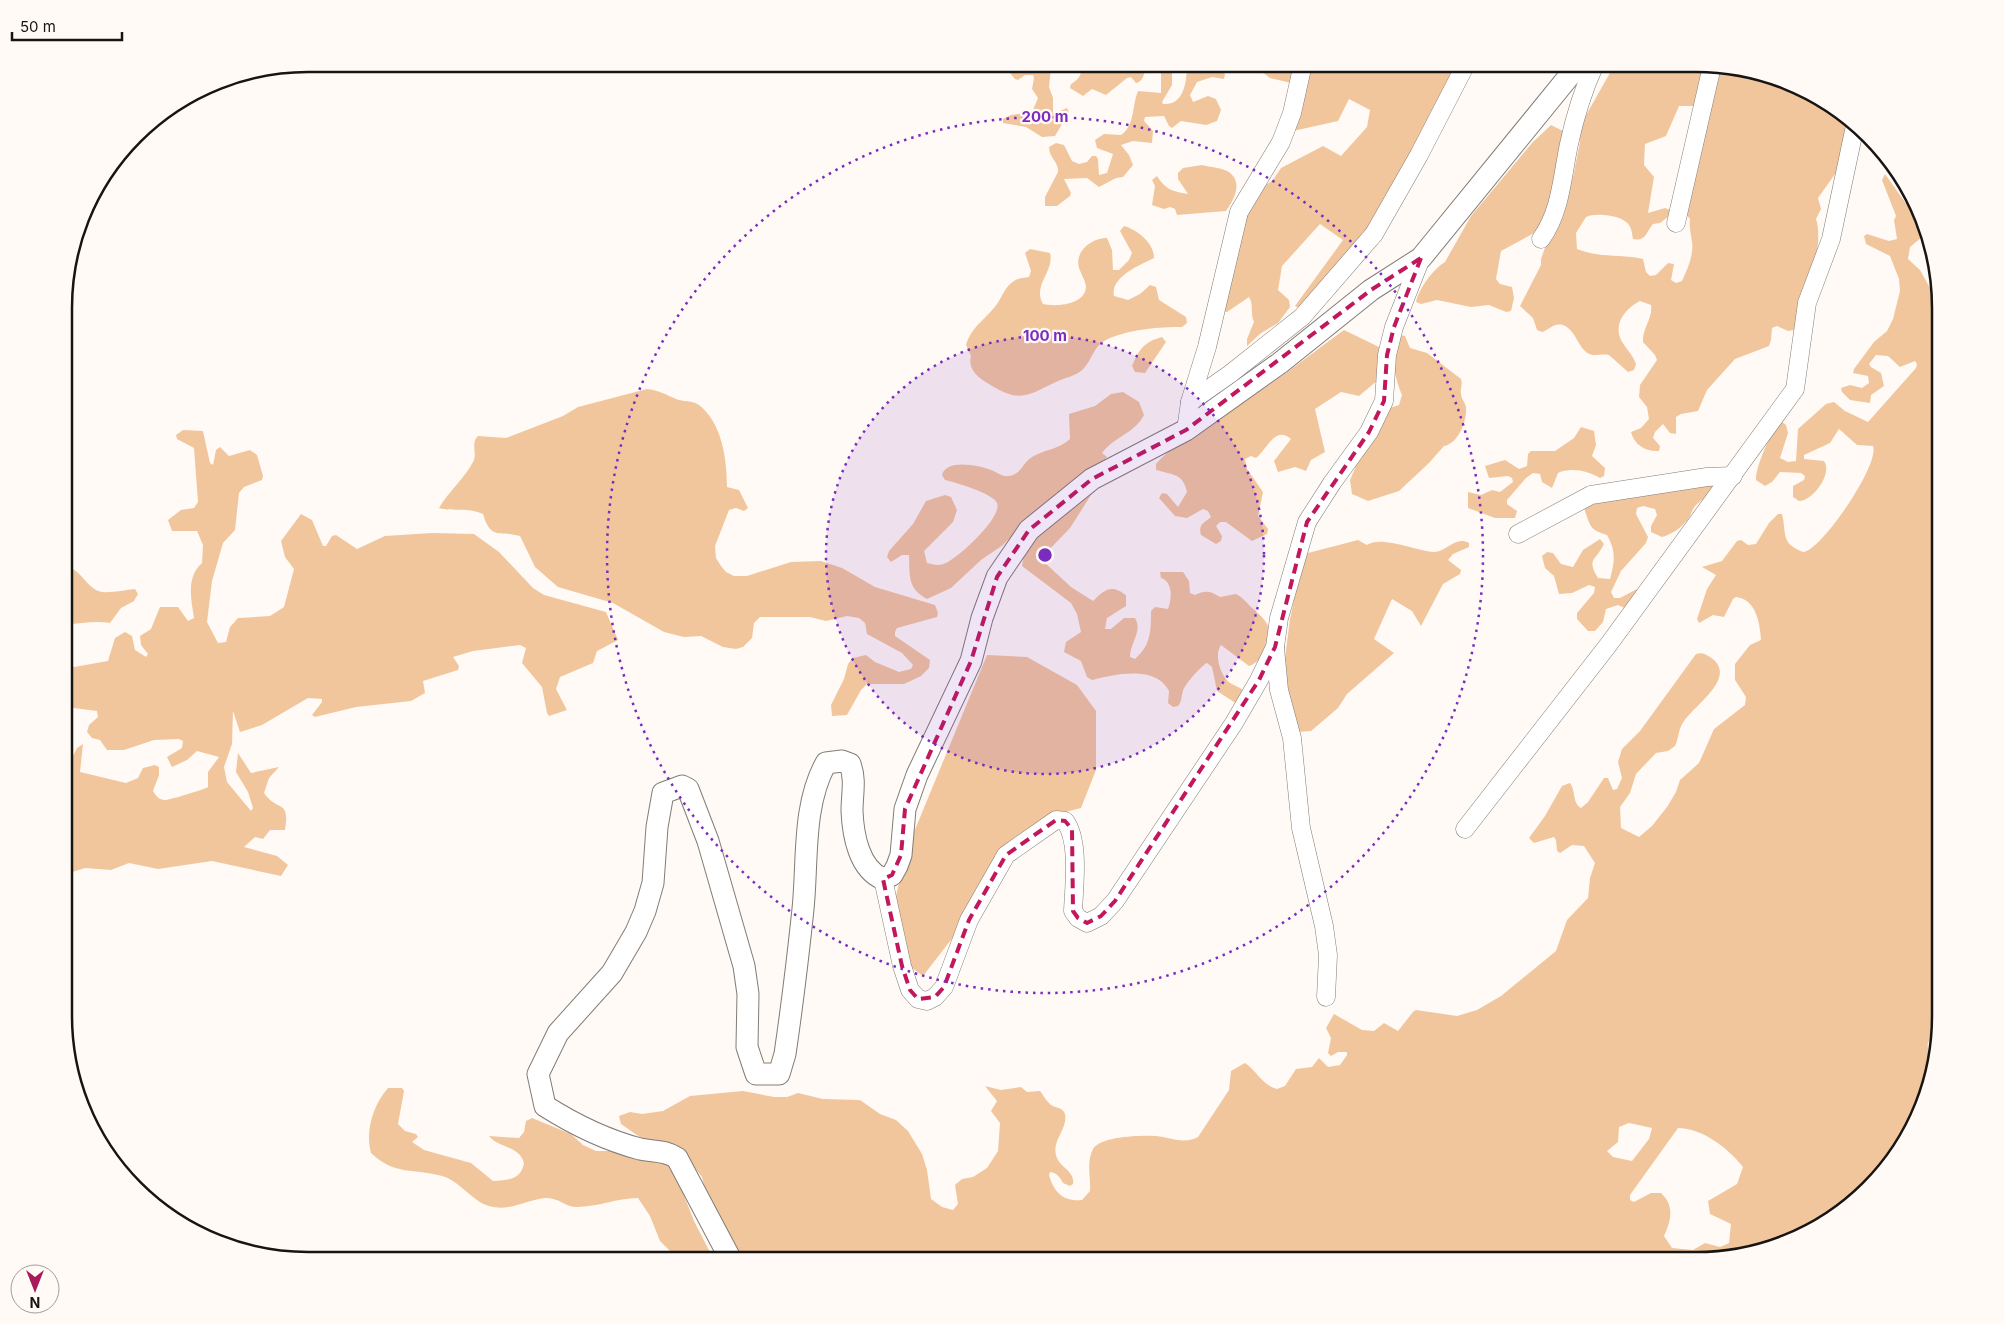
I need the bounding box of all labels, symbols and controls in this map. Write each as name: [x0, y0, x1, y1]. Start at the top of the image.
scale bar: [12, 10, 122, 42]
text: 50 m: [20, 17, 56, 36]
text: 200 m: [1022, 107, 1068, 126]
text: 100 m: [1023, 326, 1067, 345]
centre of rings: [1036, 546, 1054, 564]
north arrow: [10, 1264, 60, 1314]
text: N: [30, 1294, 40, 1311]

